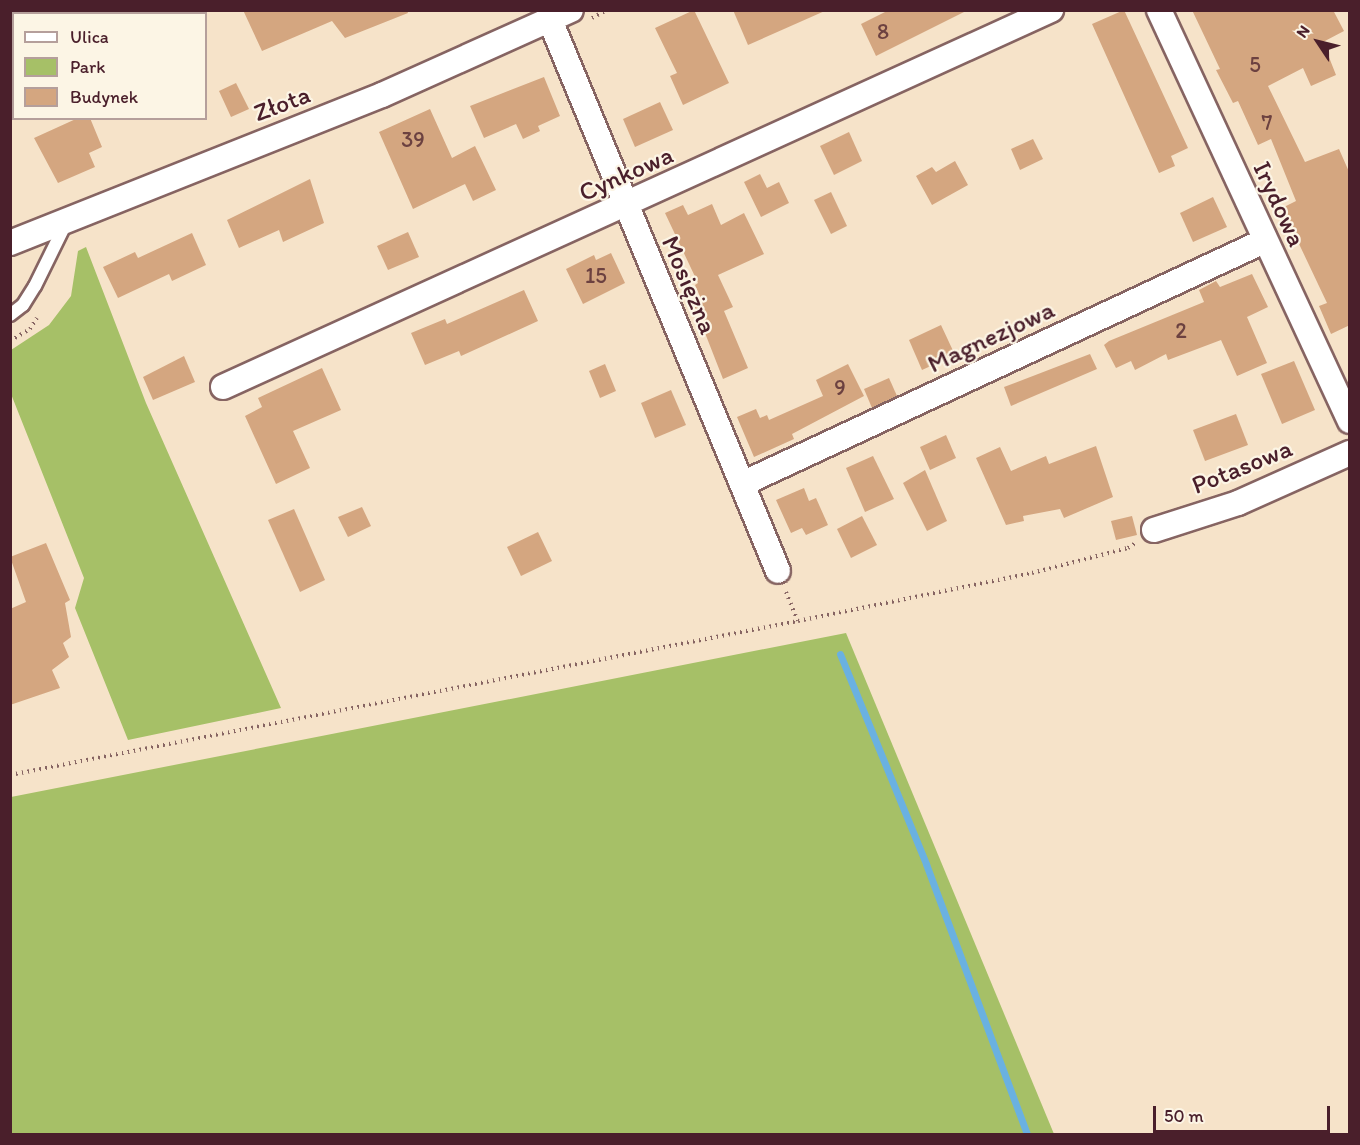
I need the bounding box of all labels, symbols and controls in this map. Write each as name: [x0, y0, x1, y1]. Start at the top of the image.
legend: [12, 12, 207, 120]
north arrow: [1288, 12, 1348, 72]
house number: 8: [877, 19, 889, 45]
text: N: [1292, 22, 1314, 41]
text: Ulica: [70, 26, 109, 48]
house number: 5: [1249, 52, 1261, 78]
text: Park: [70, 56, 105, 78]
street label: Złota: [249, 79, 315, 129]
text: Budynek: [70, 86, 138, 108]
house number: 7: [1262, 110, 1272, 136]
house number: 39: [401, 127, 425, 153]
street label: Cynkowa: [574, 139, 678, 209]
street label: Irydowa: [1246, 157, 1312, 251]
street label: Mosiężna: [654, 231, 724, 339]
house number: 15: [585, 263, 607, 289]
street label: Magnezjowa: [923, 294, 1059, 380]
house number: 2: [1175, 318, 1187, 344]
house number: 9: [834, 375, 846, 401]
street label: Potasowa: [1187, 433, 1297, 501]
scale bar: [1156, 1094, 1333, 1132]
text: 50 m: [1164, 1105, 1204, 1127]

